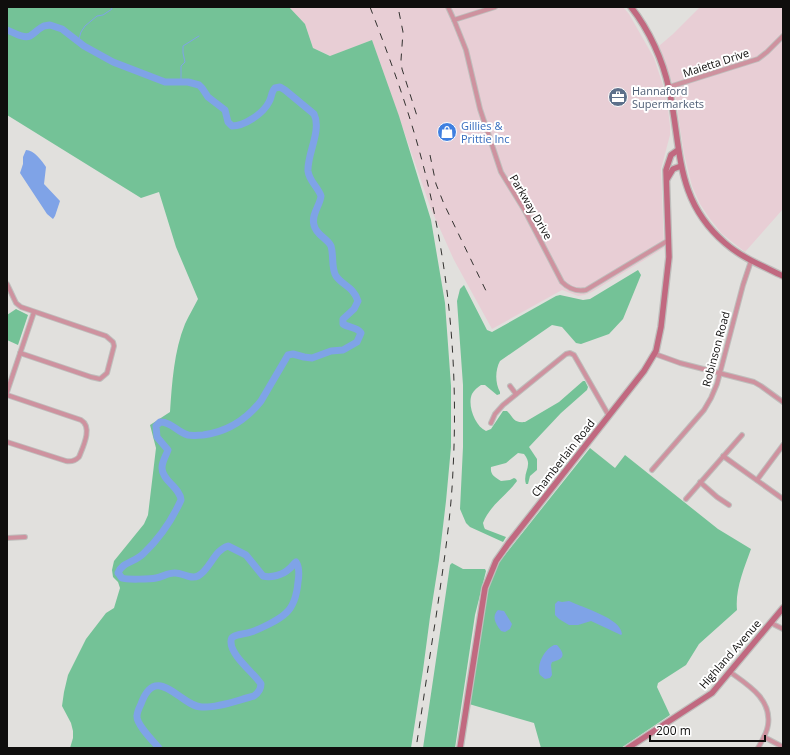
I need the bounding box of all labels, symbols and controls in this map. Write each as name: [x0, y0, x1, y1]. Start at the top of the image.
street label: Maietta Drive: [681, 45, 751, 80]
place label: Hannaford Supermarkets: [632, 83, 704, 111]
office icon: Hannaford Supermarkets: [607, 86, 629, 108]
place label: Gillies & Prittie Inc: [461, 118, 510, 146]
shop icon: Gillies & Prittie Inc: [436, 121, 458, 143]
street label: Parkway Drive: [507, 171, 556, 242]
street label: Robinson Road: [698, 310, 733, 388]
street label: Chamberlain Road: [527, 416, 598, 500]
street label: Highland Avenue: [695, 616, 764, 691]
scale bar: [650, 717, 765, 743]
text: 200 m: [656, 722, 691, 739]

